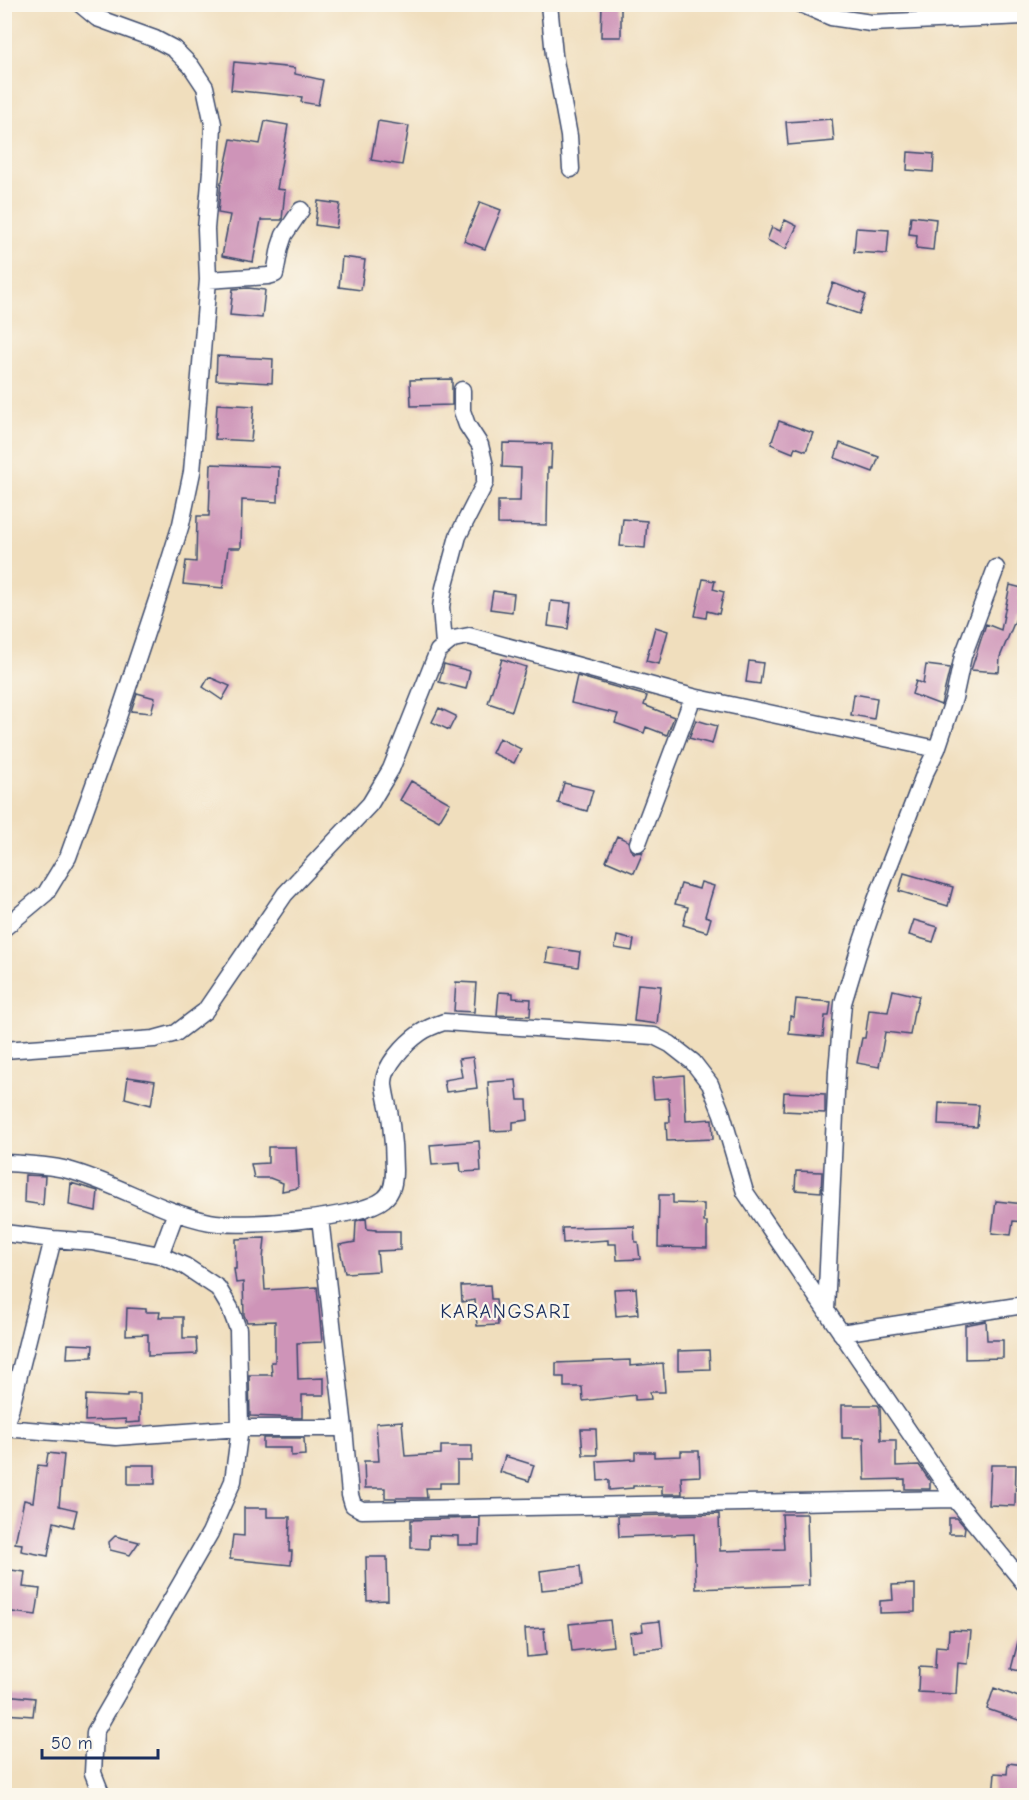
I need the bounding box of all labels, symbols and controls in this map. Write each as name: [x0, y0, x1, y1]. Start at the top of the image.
district label: KARANGSARI: [440, 1300, 572, 1323]
scale bar: [42, 1722, 158, 1760]
text: 50 m: [51, 1733, 93, 1754]

